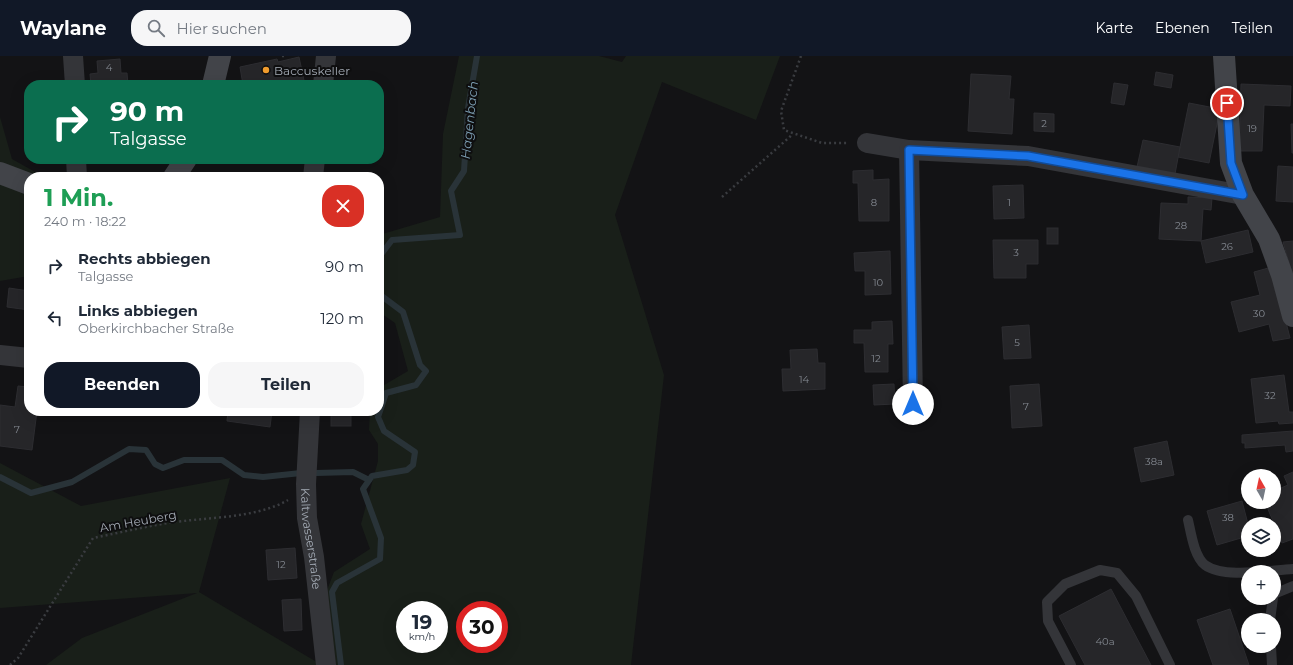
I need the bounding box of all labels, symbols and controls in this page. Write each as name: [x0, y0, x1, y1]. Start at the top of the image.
search box: [131, 10, 411, 46]
text: Waylane: [20, 17, 107, 40]
icon: search: [145, 17, 167, 39]
text: Hier suchen: [177, 19, 267, 38]
text: Karte: [1095, 19, 1133, 37]
text: Ebenen: [1155, 19, 1210, 37]
text: Teilen: [1232, 19, 1273, 37]
house number: 4: [106, 61, 113, 74]
place label: Baccuskeller: [274, 63, 350, 78]
marker: Baccuskeller: [261, 65, 271, 75]
water label: Hagenbach: [457, 80, 481, 160]
pin: [1210, 86, 1244, 120]
icon: arrive: [1216, 92, 1238, 114]
text: 90 m: [110, 94, 184, 128]
icon: right: [44, 96, 96, 148]
house number: 2: [1041, 117, 1047, 130]
house number: 19: [1247, 122, 1257, 135]
text: Talgasse: [110, 128, 187, 150]
text: 1 Min.: [44, 183, 113, 212]
button: close: [322, 185, 364, 227]
house number: 8: [871, 196, 877, 209]
house number: 1: [1007, 196, 1011, 209]
text: 240 m · 18:22: [44, 213, 126, 229]
house number: 28: [1175, 219, 1187, 232]
house number: 26: [1221, 240, 1233, 253]
house number: 3: [1013, 246, 1019, 259]
text: Rechts abbiegen: [78, 249, 211, 268]
icon: right: [44, 255, 66, 277]
text: 90 m: [325, 257, 364, 276]
text: Talgasse: [78, 268, 133, 284]
house number: 10: [873, 276, 883, 289]
text: Links abbiegen: [78, 301, 198, 320]
icon: left: [44, 307, 66, 329]
house number: 30: [1253, 307, 1266, 320]
text: 120 m: [320, 309, 364, 328]
text: Oberkirchbacher Straße: [78, 320, 234, 336]
house number: 5: [1014, 336, 1020, 349]
house number: 12: [871, 352, 881, 365]
button: Beenden: [44, 362, 200, 408]
button: Teilen: [208, 362, 364, 408]
house number: 14: [799, 373, 809, 386]
position arrow: [892, 383, 934, 425]
house number: 32: [1264, 389, 1276, 402]
house number: 7: [1023, 400, 1029, 413]
house number: 7: [14, 423, 20, 436]
house number: 38a: [1145, 455, 1163, 468]
north arrow: [1241, 469, 1281, 509]
map controls: [1241, 469, 1281, 653]
street label: Kaltwasserstraße: [299, 488, 325, 590]
street label: Am Heuberg: [98, 507, 178, 535]
house number: 38: [1222, 511, 1234, 524]
button: layers: [1241, 517, 1281, 557]
house number: 12: [276, 558, 286, 571]
button: +: [1241, 565, 1281, 605]
speed limit sign: 30: [456, 601, 508, 653]
text: 19: [412, 610, 432, 634]
button: −: [1241, 613, 1281, 653]
text: km/h: [409, 630, 435, 643]
house number: 40a: [1095, 635, 1115, 648]

